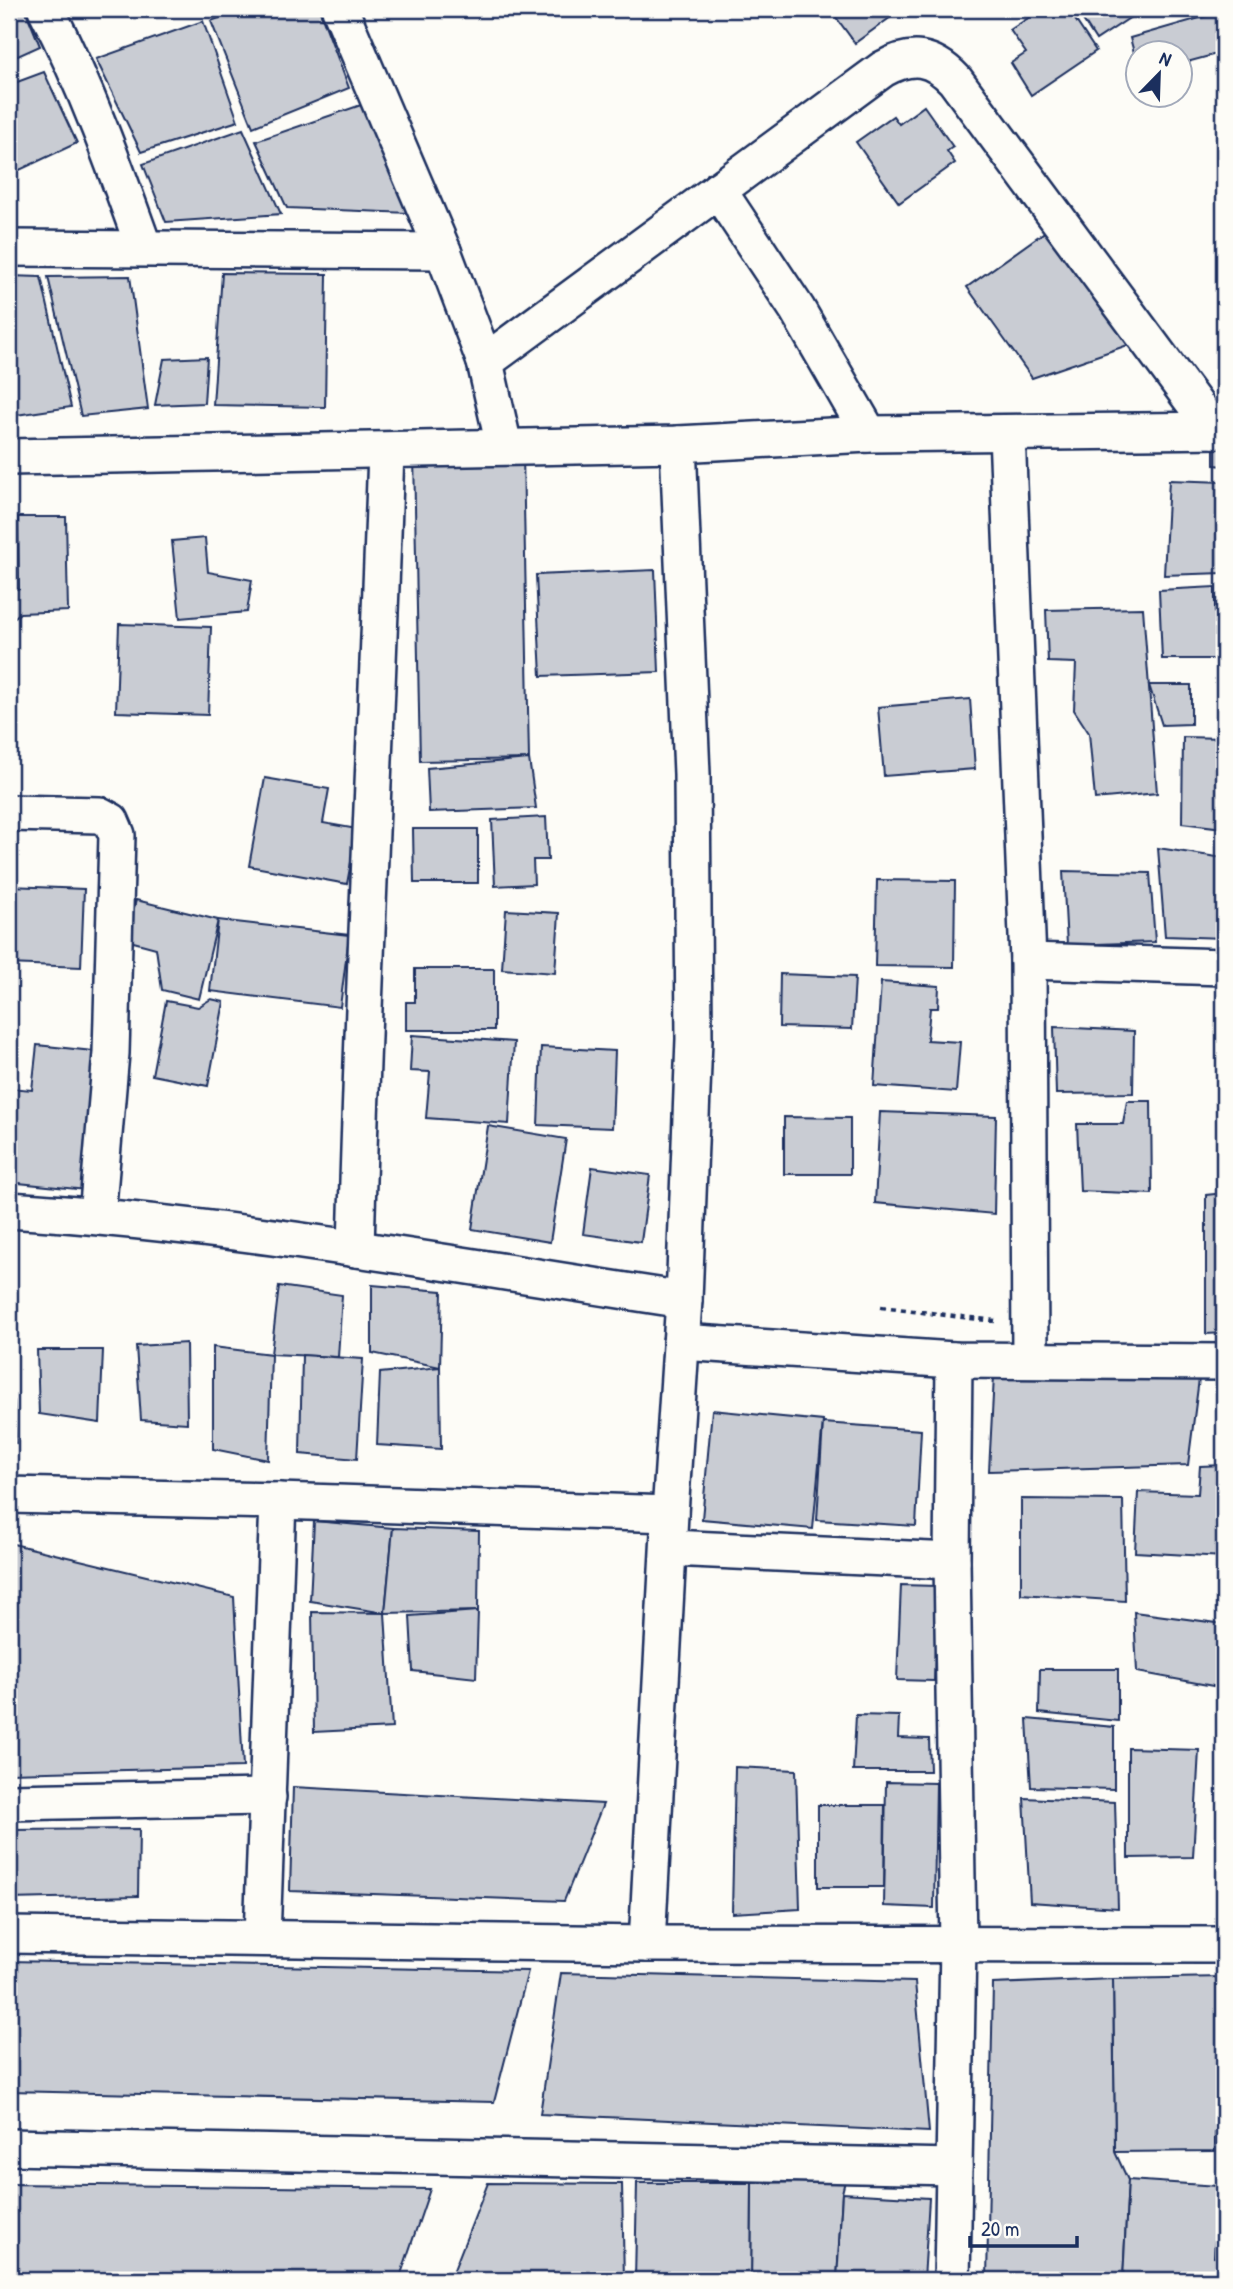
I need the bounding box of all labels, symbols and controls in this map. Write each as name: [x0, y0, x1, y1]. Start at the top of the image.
north arrow: [1124, 38, 1194, 108]
text: N: [1156, 44, 1175, 72]
scale bar: [970, 2205, 1077, 2249]
text: 20 m: [981, 2214, 1019, 2243]

